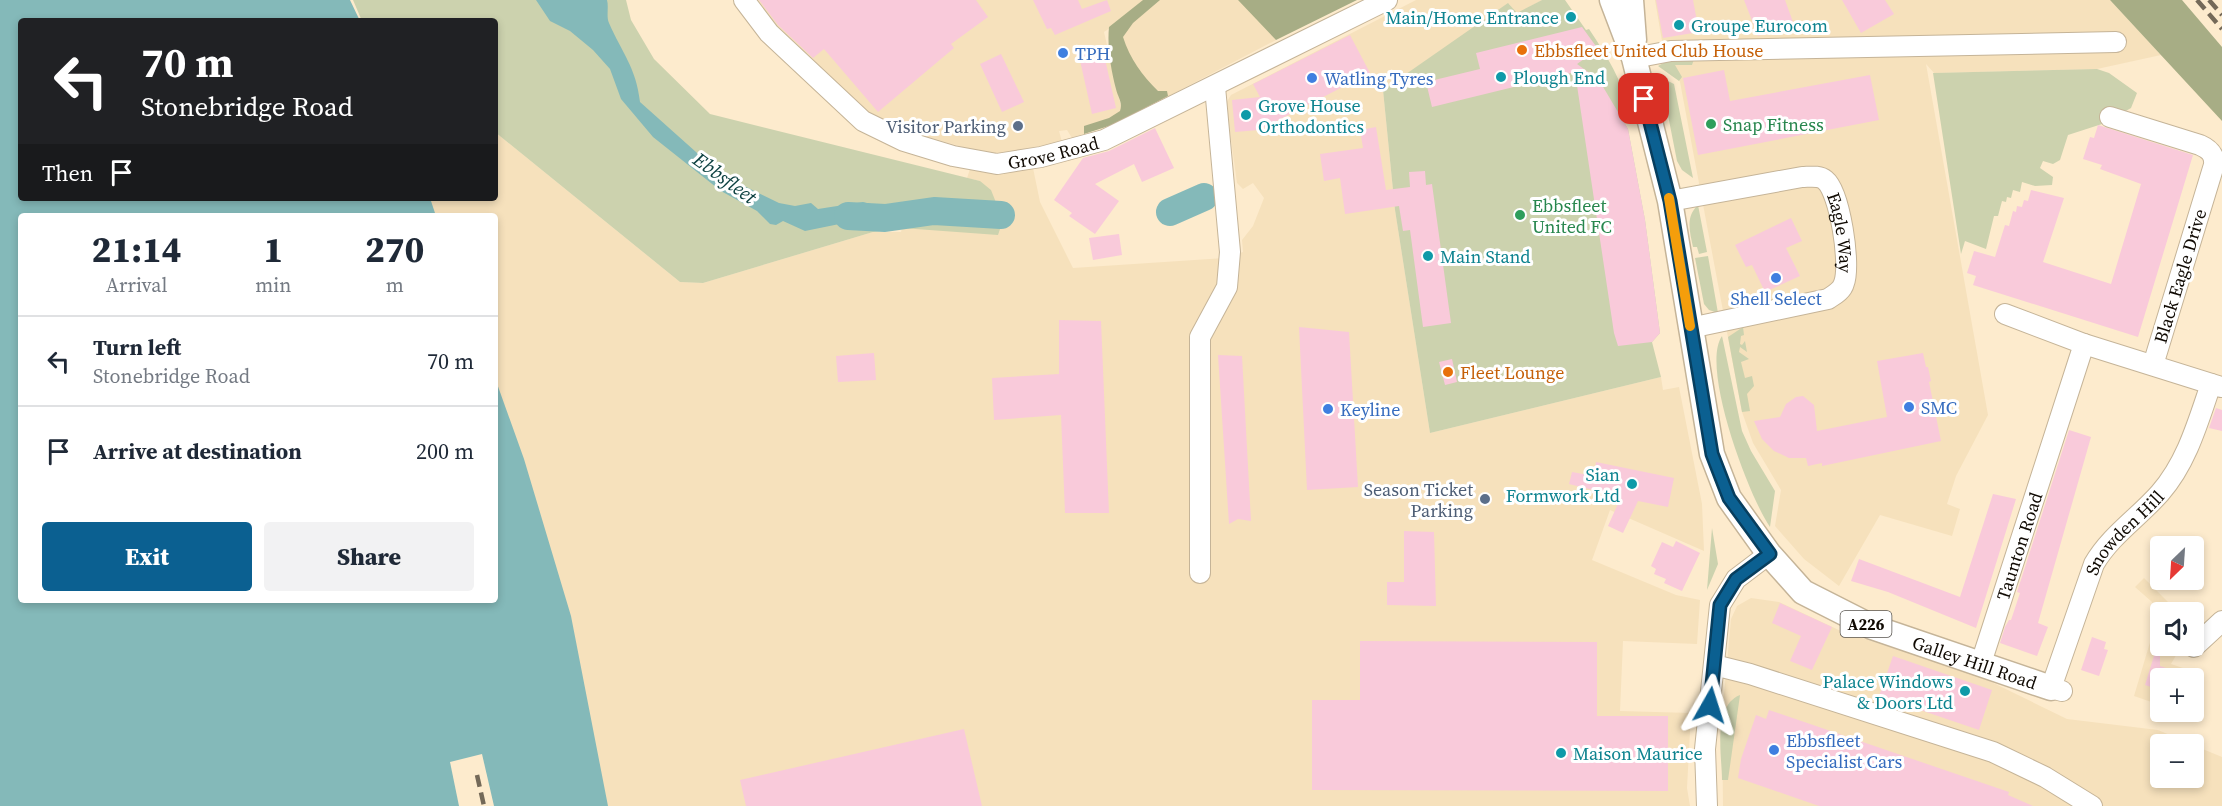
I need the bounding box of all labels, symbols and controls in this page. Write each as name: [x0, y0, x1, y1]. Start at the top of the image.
place label: Main/Home Entrance: [1386, 5, 1559, 30]
marker: Main/Home Entrance: [1564, 10, 1578, 24]
place label: Groupe Eurocom: [1691, 13, 1828, 38]
marker: Groupe Eurocom: [1672, 18, 1686, 32]
text: 70 m: [141, 33, 234, 91]
place label: Ebbsfleet United Club House: [1534, 38, 1763, 63]
place label: TPH: [1075, 41, 1110, 66]
icon: left: [42, 42, 120, 120]
marker: Ebbsfleet United Club House: [1515, 43, 1529, 57]
marker: TPH: [1056, 46, 1070, 60]
place label: Plough End: [1513, 65, 1605, 90]
place label: Watling Tyres: [1324, 66, 1434, 91]
marker: Plough End: [1494, 70, 1508, 84]
marker: Watling Tyres: [1305, 71, 1319, 85]
pin: [1618, 73, 1669, 124]
icon: arrive: [1627, 82, 1660, 115]
text: Stonebridge Road: [141, 88, 353, 125]
place label: Grove House Orthodontics: [1258, 93, 1364, 139]
marker: Grove House Orthodontics: [1239, 108, 1253, 122]
place label: Snap Fitness: [1723, 112, 1824, 137]
place label: Visitor Parking: [886, 114, 1006, 139]
marker: Snap Fitness: [1704, 117, 1718, 131]
marker: Visitor Parking: [1011, 119, 1025, 133]
street label: Grove Road: [1006, 130, 1101, 175]
water label: Ebbsfleet: [687, 145, 764, 211]
icon: arrive: [105, 156, 138, 189]
text: Then: [42, 158, 93, 188]
street label: Eagle Way: [1821, 189, 1859, 274]
place label: Ebbsfleet United FC: [1532, 193, 1612, 239]
street label: Black Eagle Drive: [2148, 206, 2212, 346]
marker: Ebbsfleet United FC: [1513, 208, 1527, 222]
text: 21:14: [92, 225, 182, 274]
text: 1: [263, 225, 283, 274]
text: 270: [365, 225, 424, 274]
place label: Main Stand: [1440, 244, 1531, 269]
marker: Main Stand: [1421, 249, 1435, 263]
text: Arrival: [106, 271, 168, 299]
text: min: [255, 271, 291, 299]
text: m: [386, 271, 404, 299]
marker: Shell Select: [1769, 271, 1783, 285]
place label: Shell Select: [1730, 286, 1822, 311]
text: Turn left: [93, 332, 181, 362]
icon: left: [42, 345, 75, 378]
text: 70 m: [427, 346, 474, 376]
place label: Fleet Lounge: [1460, 360, 1564, 385]
text: Stonebridge Road: [93, 362, 250, 390]
marker: Fleet Lounge: [1441, 365, 1455, 379]
place label: SMC: [1921, 395, 1957, 420]
place label: Keyline: [1340, 397, 1400, 422]
marker: SMC: [1902, 400, 1916, 414]
marker: Keyline: [1321, 402, 1335, 416]
icon: arrive: [42, 435, 75, 468]
text: Arrive at destination: [93, 436, 302, 466]
text: 200 m: [416, 436, 474, 466]
place label: Sian Formwork Ltd: [1506, 462, 1620, 508]
place label: Season Ticket Parking: [1364, 477, 1473, 523]
marker: Sian Formwork Ltd: [1625, 477, 1639, 491]
street label: Snowden Hill: [2079, 484, 2169, 578]
street label: Taunton Road: [1990, 489, 2048, 603]
marker: Season Ticket Parking: [1478, 492, 1492, 506]
button: Exit: [42, 522, 252, 591]
button: Share: [264, 522, 474, 591]
north arrow: [2150, 536, 2204, 590]
map controls: [2150, 536, 2204, 788]
button: sound: [2150, 602, 2204, 656]
road number: A226: [1840, 611, 1892, 637]
street label: Galley Hill Road: [1909, 629, 2040, 695]
button: +: [2150, 668, 2204, 722]
place label: Palace Windows & Doors Ltd: [1823, 669, 1953, 715]
position arrow: [1678, 673, 1742, 737]
marker: Palace Windows & Doors Ltd: [1958, 684, 1972, 698]
place label: Ebbsfleet Specialist Cars: [1786, 728, 1902, 774]
button: −: [2150, 734, 2204, 788]
place label: Maison Maurice: [1573, 741, 1703, 766]
marker: Ebbsfleet Specialist Cars: [1767, 743, 1781, 757]
marker: Maison Maurice: [1554, 746, 1568, 760]

